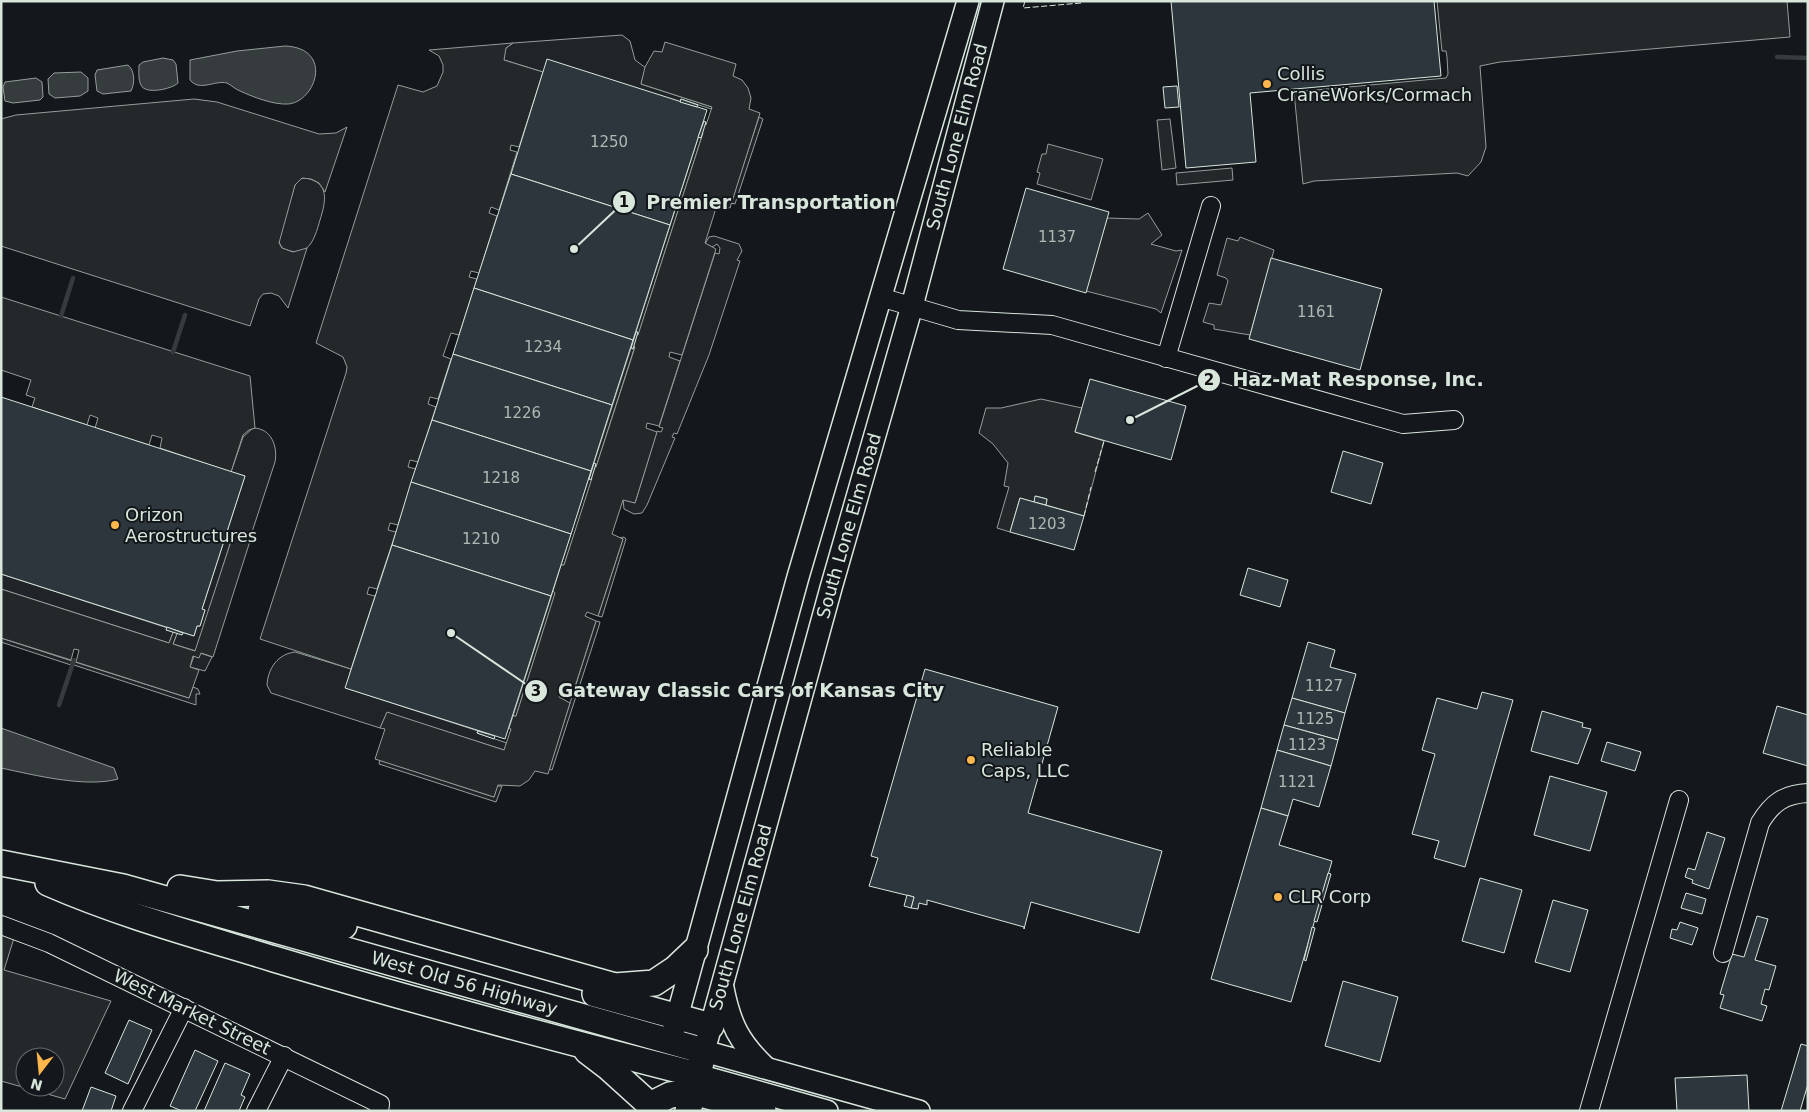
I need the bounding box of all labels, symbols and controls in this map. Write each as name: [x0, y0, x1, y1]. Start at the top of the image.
street label: South Lone Elm Road: [922, 41, 991, 232]
place label: Collis CraneWorks/Cormach: [1277, 63, 1472, 105]
marker: Collis CraneWorks/Cormach: [1261, 78, 1273, 90]
house number: 1250: [590, 133, 628, 151]
callout: Premier Transportation: [612, 185, 906, 219]
text: Premier Transportation: [646, 191, 896, 213]
text: 1: [619, 193, 629, 211]
house number: 1137: [1038, 228, 1076, 246]
house number: 1161: [1297, 303, 1335, 321]
house number: 1234: [524, 338, 562, 356]
callout: Haz-Mat Response, Inc.: [1197, 363, 1493, 397]
text: Haz-Mat Response, Inc.: [1232, 368, 1484, 390]
text: 2: [1204, 371, 1214, 389]
house number: 1226: [503, 404, 541, 422]
street label: South Lone Elm Road: [812, 431, 885, 621]
house number: 1218: [482, 469, 520, 487]
place label: Orizon Aerostructures: [125, 504, 257, 546]
house number: 1203: [1028, 515, 1066, 533]
marker: Orizon Aerostructures: [109, 519, 121, 531]
house number: 1210: [462, 530, 500, 548]
callout: Gateway Classic Cars of Kansas City: [523, 674, 955, 708]
house number: 1127: [1305, 677, 1343, 695]
text: Gateway Classic Cars of Kansas City: [558, 679, 945, 701]
text: 3: [531, 682, 541, 700]
house number: 1125: [1296, 710, 1334, 728]
house number: 1123: [1288, 736, 1326, 754]
place label: Reliable Caps, LLC: [981, 739, 1069, 781]
marker: Reliable Caps, LLC: [965, 754, 977, 766]
house number: 1121: [1278, 773, 1316, 791]
street label: South Lone Elm Road: [705, 822, 776, 1012]
place label: CLR Corp: [1288, 886, 1371, 907]
marker: CLR Corp: [1272, 891, 1284, 903]
street label: West Old 56 Highway: [369, 947, 560, 1019]
street label: West Market Street: [110, 964, 274, 1059]
north arrow: [15, 1047, 65, 1097]
text: N: [29, 1075, 44, 1094]

